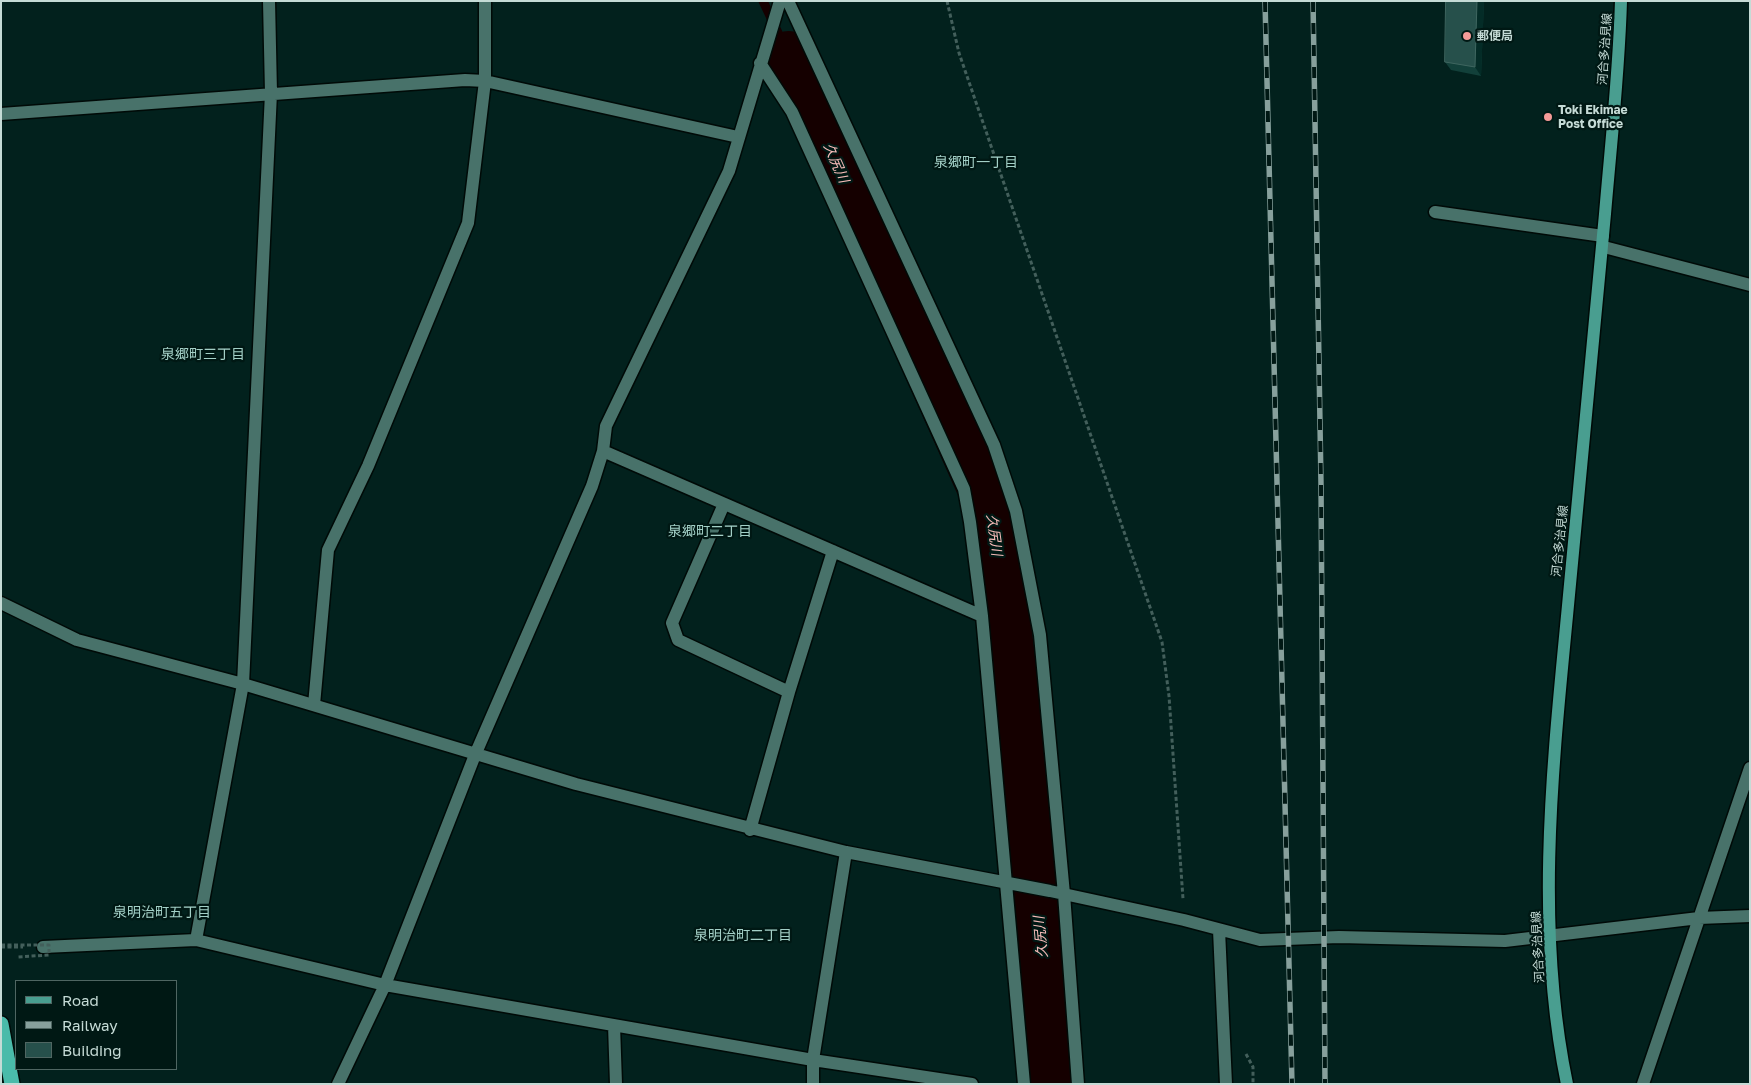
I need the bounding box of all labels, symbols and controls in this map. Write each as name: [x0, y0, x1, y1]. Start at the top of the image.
street label: 河合多治見線: [1595, 13, 1615, 85]
place label: 郵便局: [1477, 29, 1513, 43]
marker: 郵便局: [1461, 30, 1473, 42]
place label: Toki Ekimae Post Office: [1558, 103, 1628, 131]
marker: Toki Ekimae Post Office: [1542, 111, 1554, 123]
water label: 久尻川: [820, 140, 852, 186]
district label: 泉郷町一丁目: [934, 155, 1018, 171]
district label: 泉郷町三丁目: [161, 347, 245, 363]
street label: 河合多治見線: [1549, 504, 1571, 578]
water label: 久尻川: [983, 513, 1005, 557]
district label: 泉郷町二丁目: [668, 524, 752, 540]
district label: 泉明治町五丁目: [113, 905, 211, 921]
street label: 河合多治見線: [1529, 911, 1547, 983]
water label: 久尻川: [1031, 915, 1051, 959]
district label: 泉明治町二丁目: [694, 928, 792, 944]
legend: [15, 980, 178, 1070]
text: Road: [62, 991, 99, 1009]
text: Railway: [62, 1016, 118, 1034]
text: Building: [62, 1041, 122, 1059]

